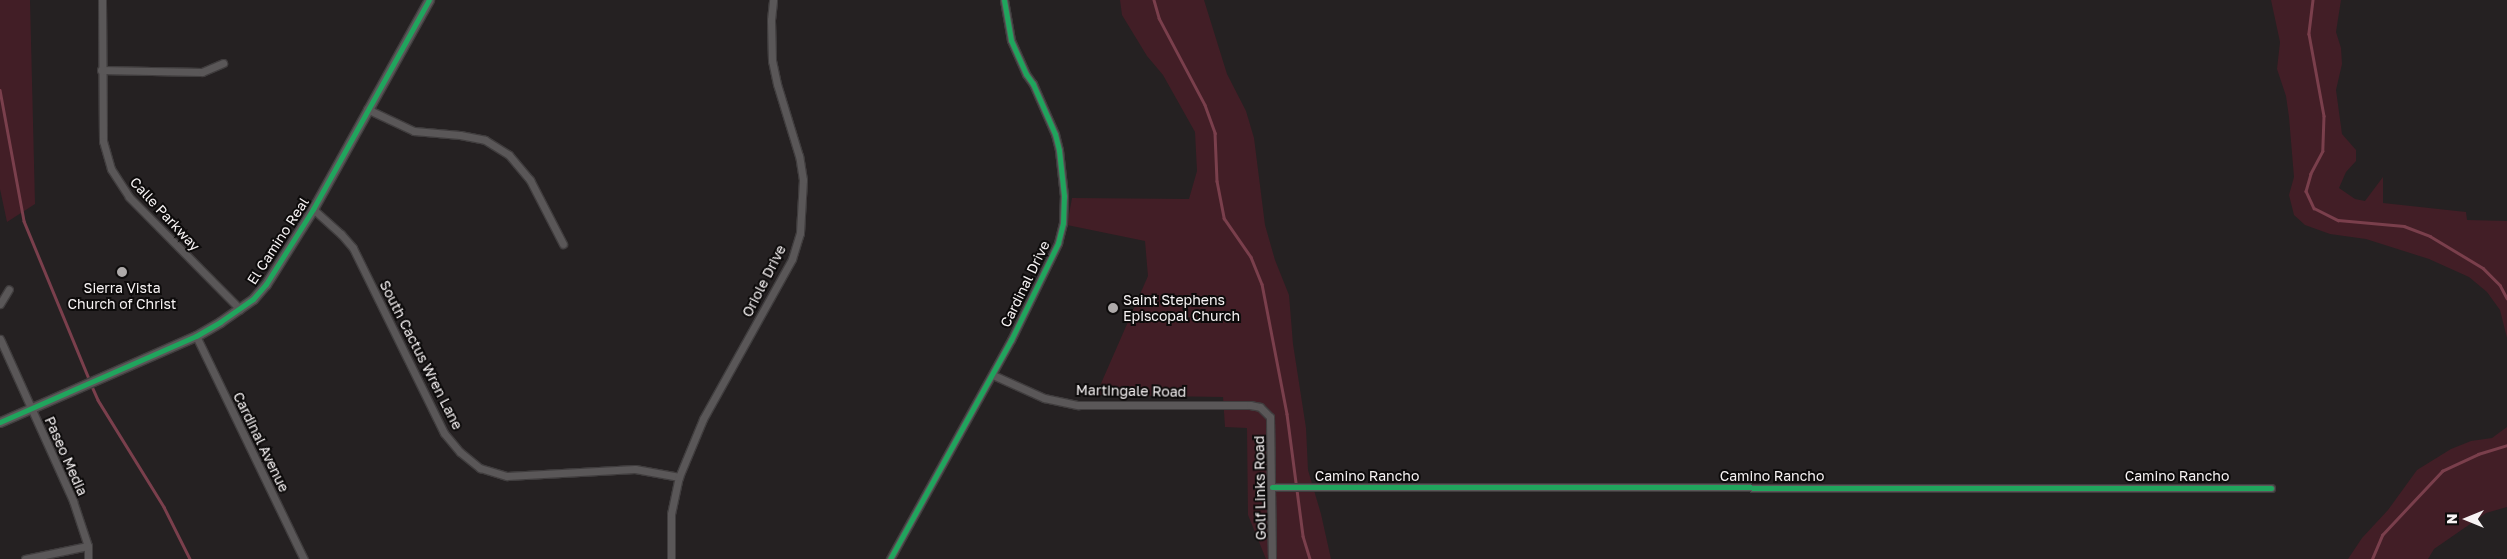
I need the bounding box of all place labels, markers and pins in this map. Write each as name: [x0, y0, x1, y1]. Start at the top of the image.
marker: Sierra Vista Church of Christ: [116, 266, 128, 278]
place label: Sierra Vista Church of Christ: [68, 280, 176, 312]
place label: Saint Stephens Episcopal Church: [1123, 292, 1240, 324]
marker: Saint Stephens Episcopal Church: [1107, 302, 1119, 314]

